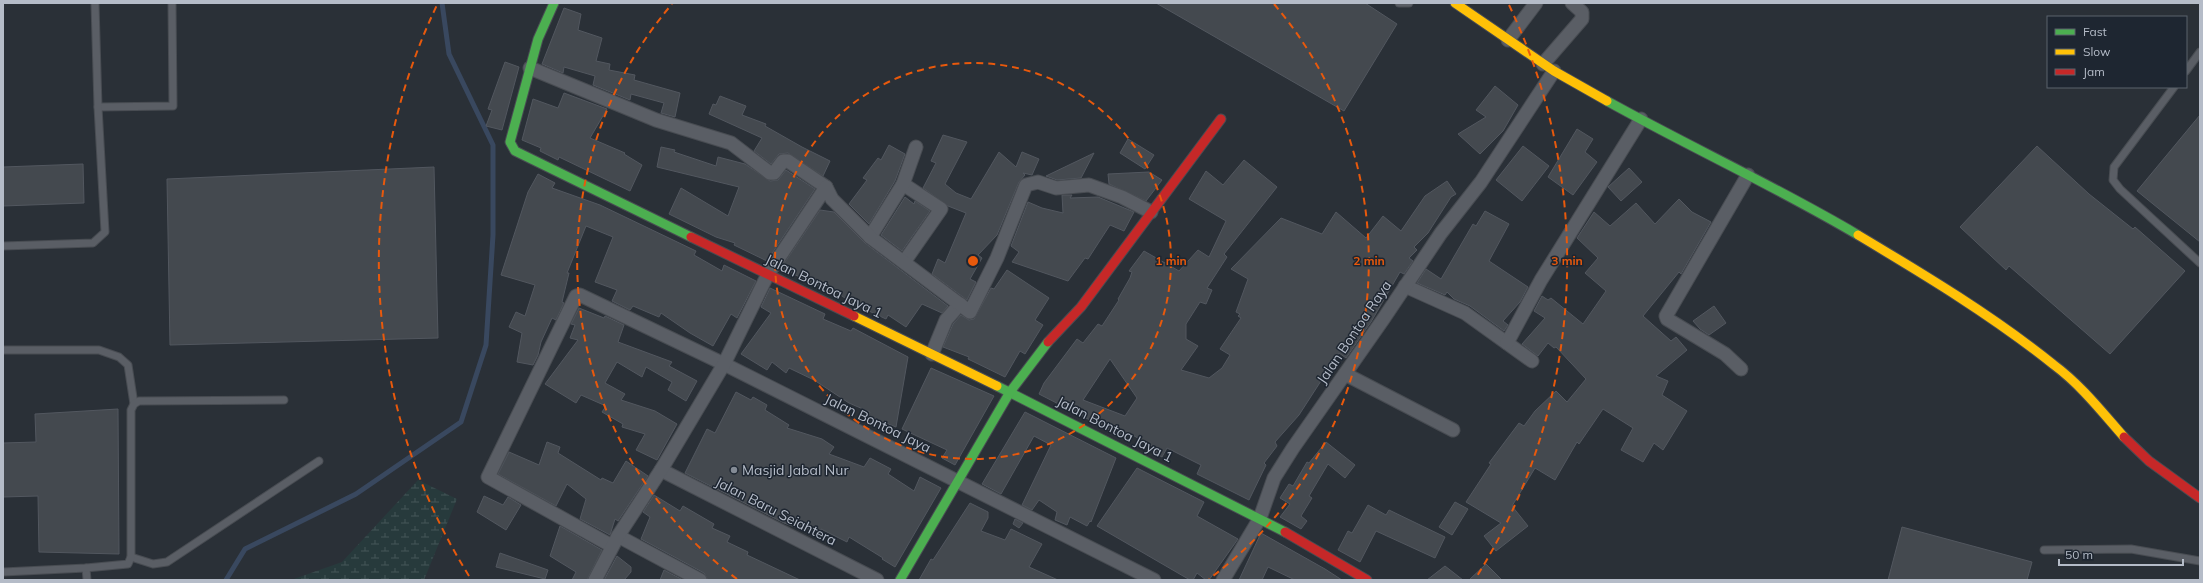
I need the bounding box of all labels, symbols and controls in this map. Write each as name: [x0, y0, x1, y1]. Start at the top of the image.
legend: [2047, 16, 2187, 88]
text: Fast: [2083, 24, 2107, 39]
text: Slow: [2083, 44, 2111, 59]
text: Jam: [2083, 64, 2105, 79]
street label: Jalan Bontoa Jaya 1: [763, 250, 885, 322]
text: 1 min: [1155, 253, 1187, 268]
text: 2 min: [1353, 253, 1385, 268]
text: 3 min: [1551, 253, 1583, 268]
centre of rings: [966, 254, 980, 268]
street label: Jalan Bontoa Raya: [1313, 277, 1395, 387]
street label: Jalan Bontoa Jaya: [822, 390, 934, 456]
street label: Jalan Bontoa Jaya 1: [1054, 392, 1176, 466]
place label: Masjid Jabal Nur: [742, 461, 849, 479]
marker: Masjid Jabal Nur: [729, 465, 739, 475]
street label: Jalan Baru Seiahtera: [712, 473, 840, 549]
scale bar: [2059, 541, 2183, 567]
text: 50 m: [2065, 547, 2093, 562]

